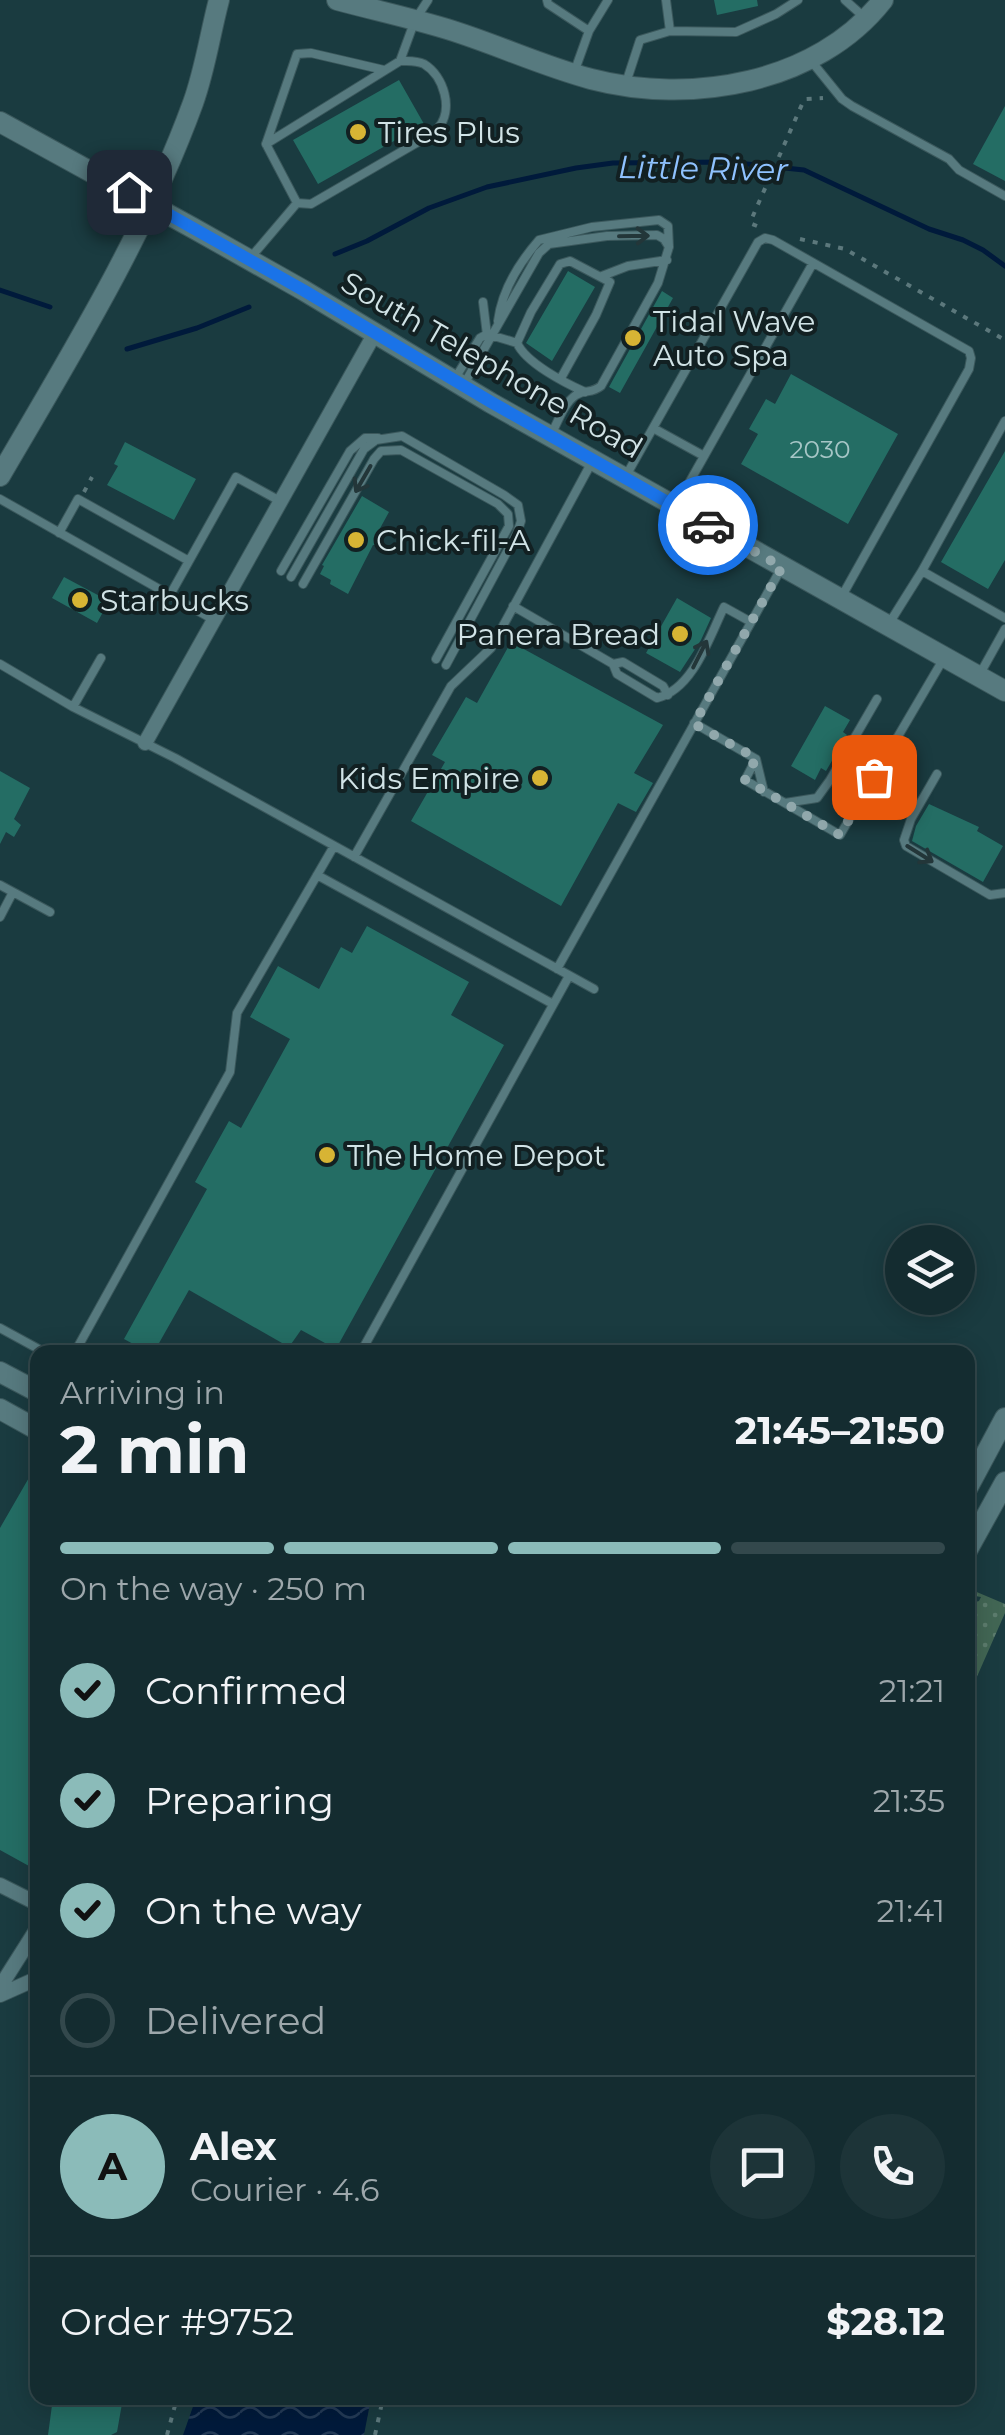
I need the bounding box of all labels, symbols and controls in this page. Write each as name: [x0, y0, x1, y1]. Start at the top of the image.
place label: Tires Plus: [378, 114, 520, 151]
marker: Tires Plus: [347, 121, 369, 143]
water label: Little River: [618, 147, 790, 189]
pin: [87, 150, 172, 235]
icon: home: [102, 165, 157, 220]
one-way arrow: [617, 226, 649, 245]
street label: South Telephone Road: [335, 264, 649, 466]
place label: Tidal Wave Auto Spa: [653, 303, 815, 374]
marker: Tidal Wave Auto Spa: [622, 327, 644, 349]
house number: 2030: [789, 434, 851, 464]
one-way arrow: [353, 464, 373, 493]
courier: [658, 475, 758, 575]
icon: car: [681, 498, 736, 553]
place label: Chick-fil-A: [376, 522, 531, 559]
marker: Chick-fil-A: [345, 529, 367, 551]
place label: Starbucks: [100, 582, 249, 619]
marker: Starbucks: [69, 589, 91, 611]
place label: Panera Bread: [456, 616, 660, 653]
marker: Panera Bread: [669, 623, 691, 645]
one-way arrow: [691, 639, 710, 669]
pin: [832, 735, 917, 820]
icon: bag: [847, 750, 902, 805]
place label: Kids Empire: [338, 760, 520, 797]
marker: Kids Empire: [529, 767, 551, 789]
one-way arrow: [906, 843, 934, 864]
place label: The Home Depot: [347, 1137, 606, 1174]
marker: The Home Depot: [316, 1144, 338, 1166]
map controls: [885, 1225, 975, 1315]
button: layers: [885, 1225, 975, 1315]
text: Arriving in: [60, 1373, 225, 1412]
text: 21:45–21:50: [735, 1407, 945, 1454]
text: 2 min: [60, 1410, 249, 1489]
text: On the way · 250 m: [60, 1569, 367, 1608]
icon: check: [60, 1663, 115, 1718]
text: Confirmed: [145, 1667, 348, 1714]
text: 21:21: [879, 1671, 945, 1710]
icon: check: [60, 1773, 115, 1828]
text: Preparing: [145, 1777, 334, 1824]
text: 21:35: [873, 1781, 945, 1820]
icon: check: [60, 1883, 115, 1938]
text: On the way: [145, 1887, 362, 1934]
text: 21:41: [877, 1891, 945, 1930]
text: Delivered: [145, 1997, 326, 2044]
button: chat: [710, 2114, 815, 2219]
button: phone: [840, 2114, 945, 2219]
text: Alex: [190, 2123, 277, 2170]
text: A: [98, 2143, 127, 2190]
text: Courier · 4.6: [190, 2170, 379, 2209]
text: Order #9752: [60, 2298, 294, 2345]
text: $28.12: [826, 2298, 945, 2345]

